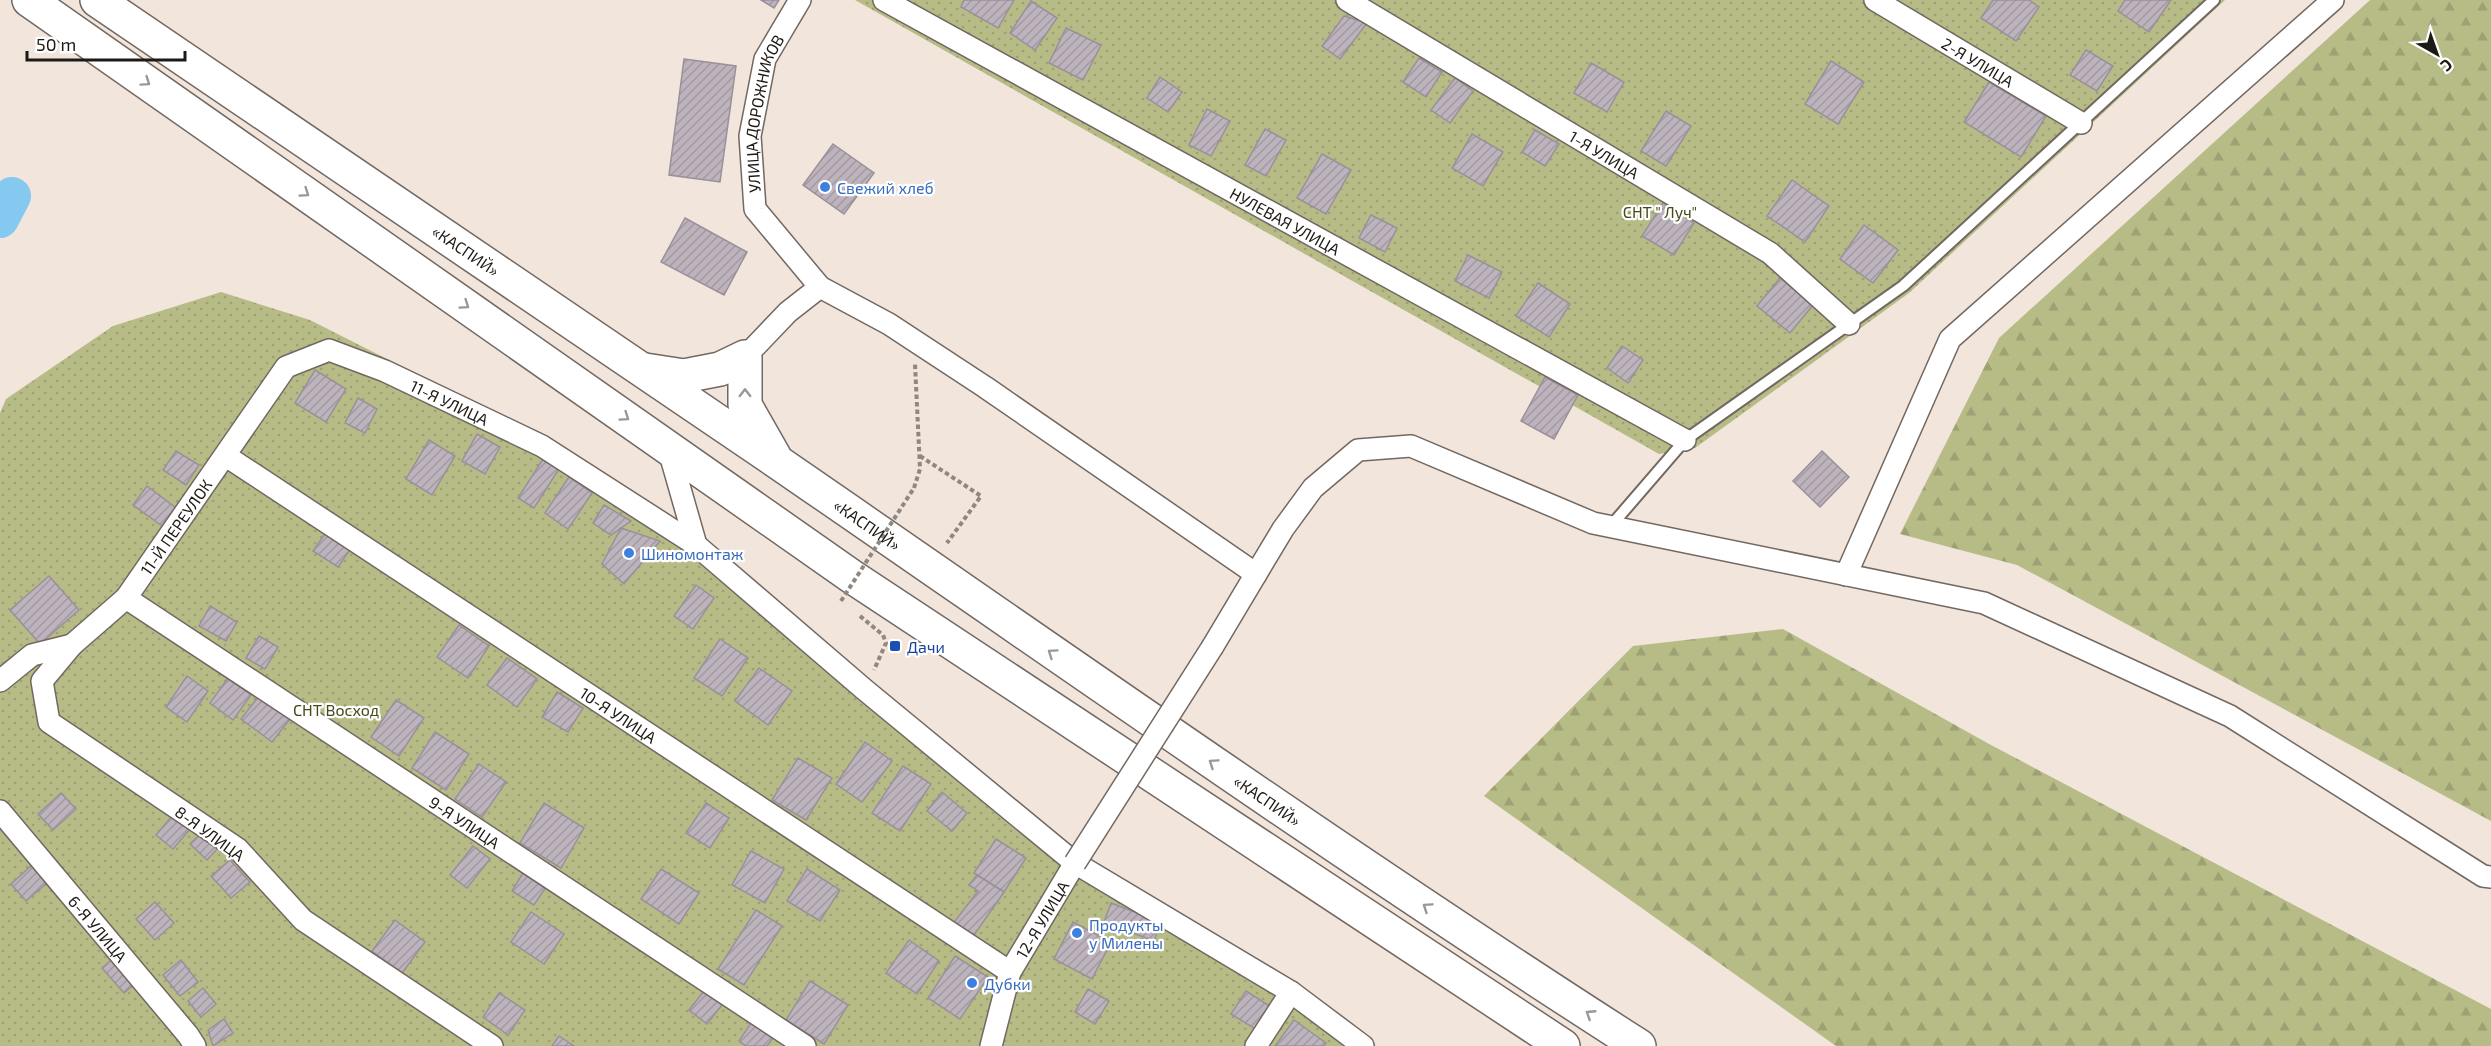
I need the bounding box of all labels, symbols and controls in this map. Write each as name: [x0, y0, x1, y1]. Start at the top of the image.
scale bar: [27, 24, 184, 62]
north arrow: [2407, 24, 2467, 84]
street label: УЛИЦА ДОРОЖНИКОВ: [740, 31, 787, 193]
text: 50 m: [36, 33, 76, 55]
street label: 2-Я УЛИЦА: [1939, 33, 2017, 90]
text: С: [2437, 56, 2457, 76]
one-way arrow: [139, 75, 150, 86]
street label: 1-Я УЛИЦА: [1566, 126, 1643, 182]
place label: Свежий хлеб: [837, 178, 934, 197]
marker: Свежий хлеб: [818, 180, 832, 194]
street label: НУЛЕВАЯ УЛИЦА: [1227, 183, 1344, 258]
one-way arrow: [299, 186, 310, 197]
park label: СНТ " Луч": [1623, 202, 1697, 222]
street label: «КАСПИЙ»: [429, 221, 504, 280]
one-way arrow: [459, 298, 470, 309]
street label: 11-Я УЛИЦА: [408, 375, 492, 429]
one-way arrow: [739, 389, 751, 398]
one-way arrow: [618, 410, 629, 421]
street label: 11-Й ПЕРЕУЛОК: [136, 475, 215, 578]
street label: «КАСПИЙ»: [831, 494, 905, 554]
place label: Шиномонтаж: [641, 544, 744, 563]
marker: Шиномонтаж: [622, 546, 636, 560]
place label: Дачи: [907, 637, 945, 656]
marker: Дачи: [888, 639, 902, 653]
one-way arrow: [1048, 649, 1059, 660]
street label: 10-Я УЛИЦА: [577, 682, 660, 746]
park label: СНТ Восход: [293, 700, 379, 719]
one-way arrow: [1208, 759, 1219, 770]
street label: «КАСПИЙ»: [1231, 770, 1305, 830]
street label: 9-Я УЛИЦА: [426, 791, 504, 852]
street label: 8-Я УЛИЦА: [172, 801, 248, 865]
street label: 12-Я УЛИЦА: [1011, 877, 1072, 961]
street label: 6-Я УЛИЦА: [65, 891, 132, 965]
one-way arrow: [1422, 903, 1433, 914]
place label: Продукты у Милены: [1089, 915, 1164, 953]
marker: Продукты у Милены: [1070, 926, 1084, 940]
place label: Дубки: [984, 974, 1031, 994]
marker: Дубки: [965, 976, 979, 990]
one-way arrow: [1585, 1011, 1596, 1022]

